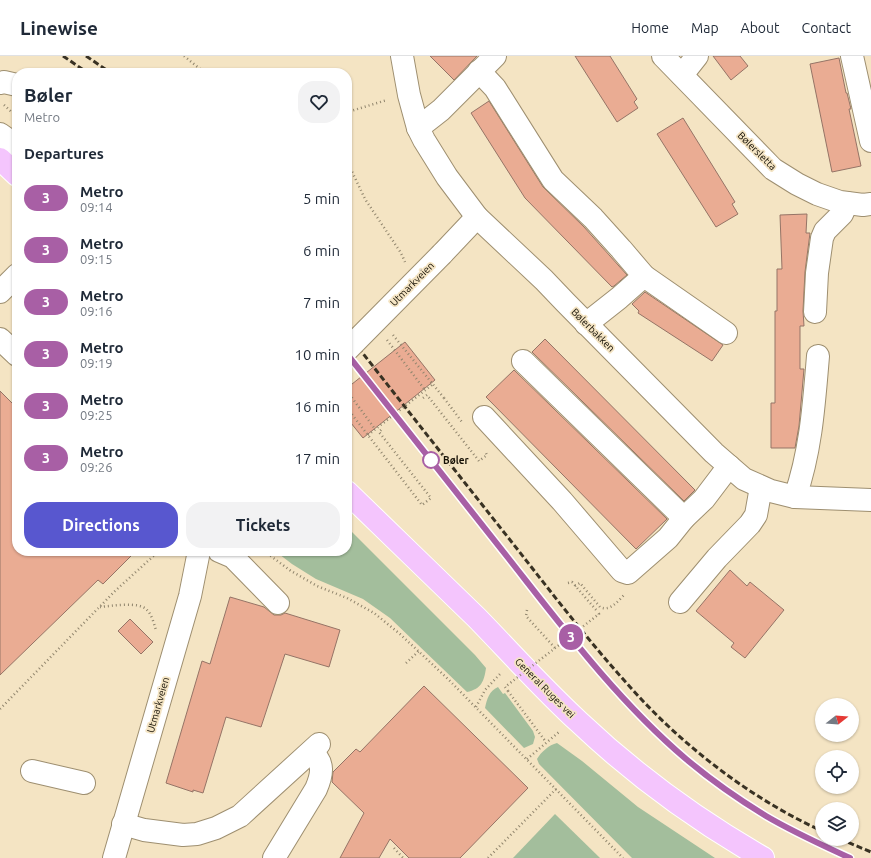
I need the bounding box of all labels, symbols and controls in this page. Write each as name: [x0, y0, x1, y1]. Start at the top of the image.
text: Linewise: [20, 17, 98, 39]
text: Home: [631, 20, 669, 36]
text: Map: [691, 20, 719, 36]
text: About: [741, 20, 780, 36]
text: Contact: [802, 20, 851, 36]
button: heart: [298, 81, 340, 123]
text: Bøler: [24, 84, 73, 106]
text: Metro: [24, 110, 60, 124]
street label: Bølersletta: [736, 130, 778, 172]
text: Departures: [24, 145, 104, 162]
text: Metro: [80, 183, 124, 200]
text: 3: [42, 190, 50, 206]
text: 5 min: [303, 190, 340, 207]
text: 09:14: [80, 200, 113, 214]
text: Metro: [80, 235, 124, 252]
text: 3: [42, 242, 50, 258]
text: 6 min: [303, 242, 340, 259]
text: 09:15: [80, 252, 113, 266]
street label: Utmarkveien: [388, 260, 436, 308]
text: Metro: [80, 287, 124, 304]
text: 3: [42, 294, 50, 310]
text: 7 min: [303, 294, 340, 311]
text: 09:16: [80, 304, 113, 318]
street label: Bølerbakken: [569, 306, 617, 354]
text: Metro: [80, 339, 124, 356]
text: 3: [42, 346, 50, 362]
text: 10 min: [294, 346, 340, 363]
text: 09:19: [80, 356, 113, 370]
text: Metro: [80, 391, 124, 408]
text: 3: [42, 398, 50, 414]
text: 16 min: [294, 398, 340, 415]
text: 09:25: [80, 408, 113, 422]
text: Metro: [80, 443, 124, 460]
text: 3: [42, 450, 50, 466]
text: 17 min: [294, 450, 340, 467]
marker: Bøler: [422, 451, 440, 469]
place label: Bøler: [443, 455, 469, 466]
text: 09:26: [80, 460, 113, 474]
button: Directions: [24, 502, 178, 548]
button: Tickets: [186, 502, 340, 548]
line badge: 3: [558, 624, 584, 650]
text: 3: [567, 629, 575, 645]
street label: General Ruges vei: [513, 656, 577, 720]
street label: Utmarkveien: [145, 676, 171, 734]
north arrow: [815, 698, 859, 742]
map controls: [815, 698, 859, 846]
button: locate: [815, 750, 859, 794]
button: layers: [815, 802, 859, 846]

